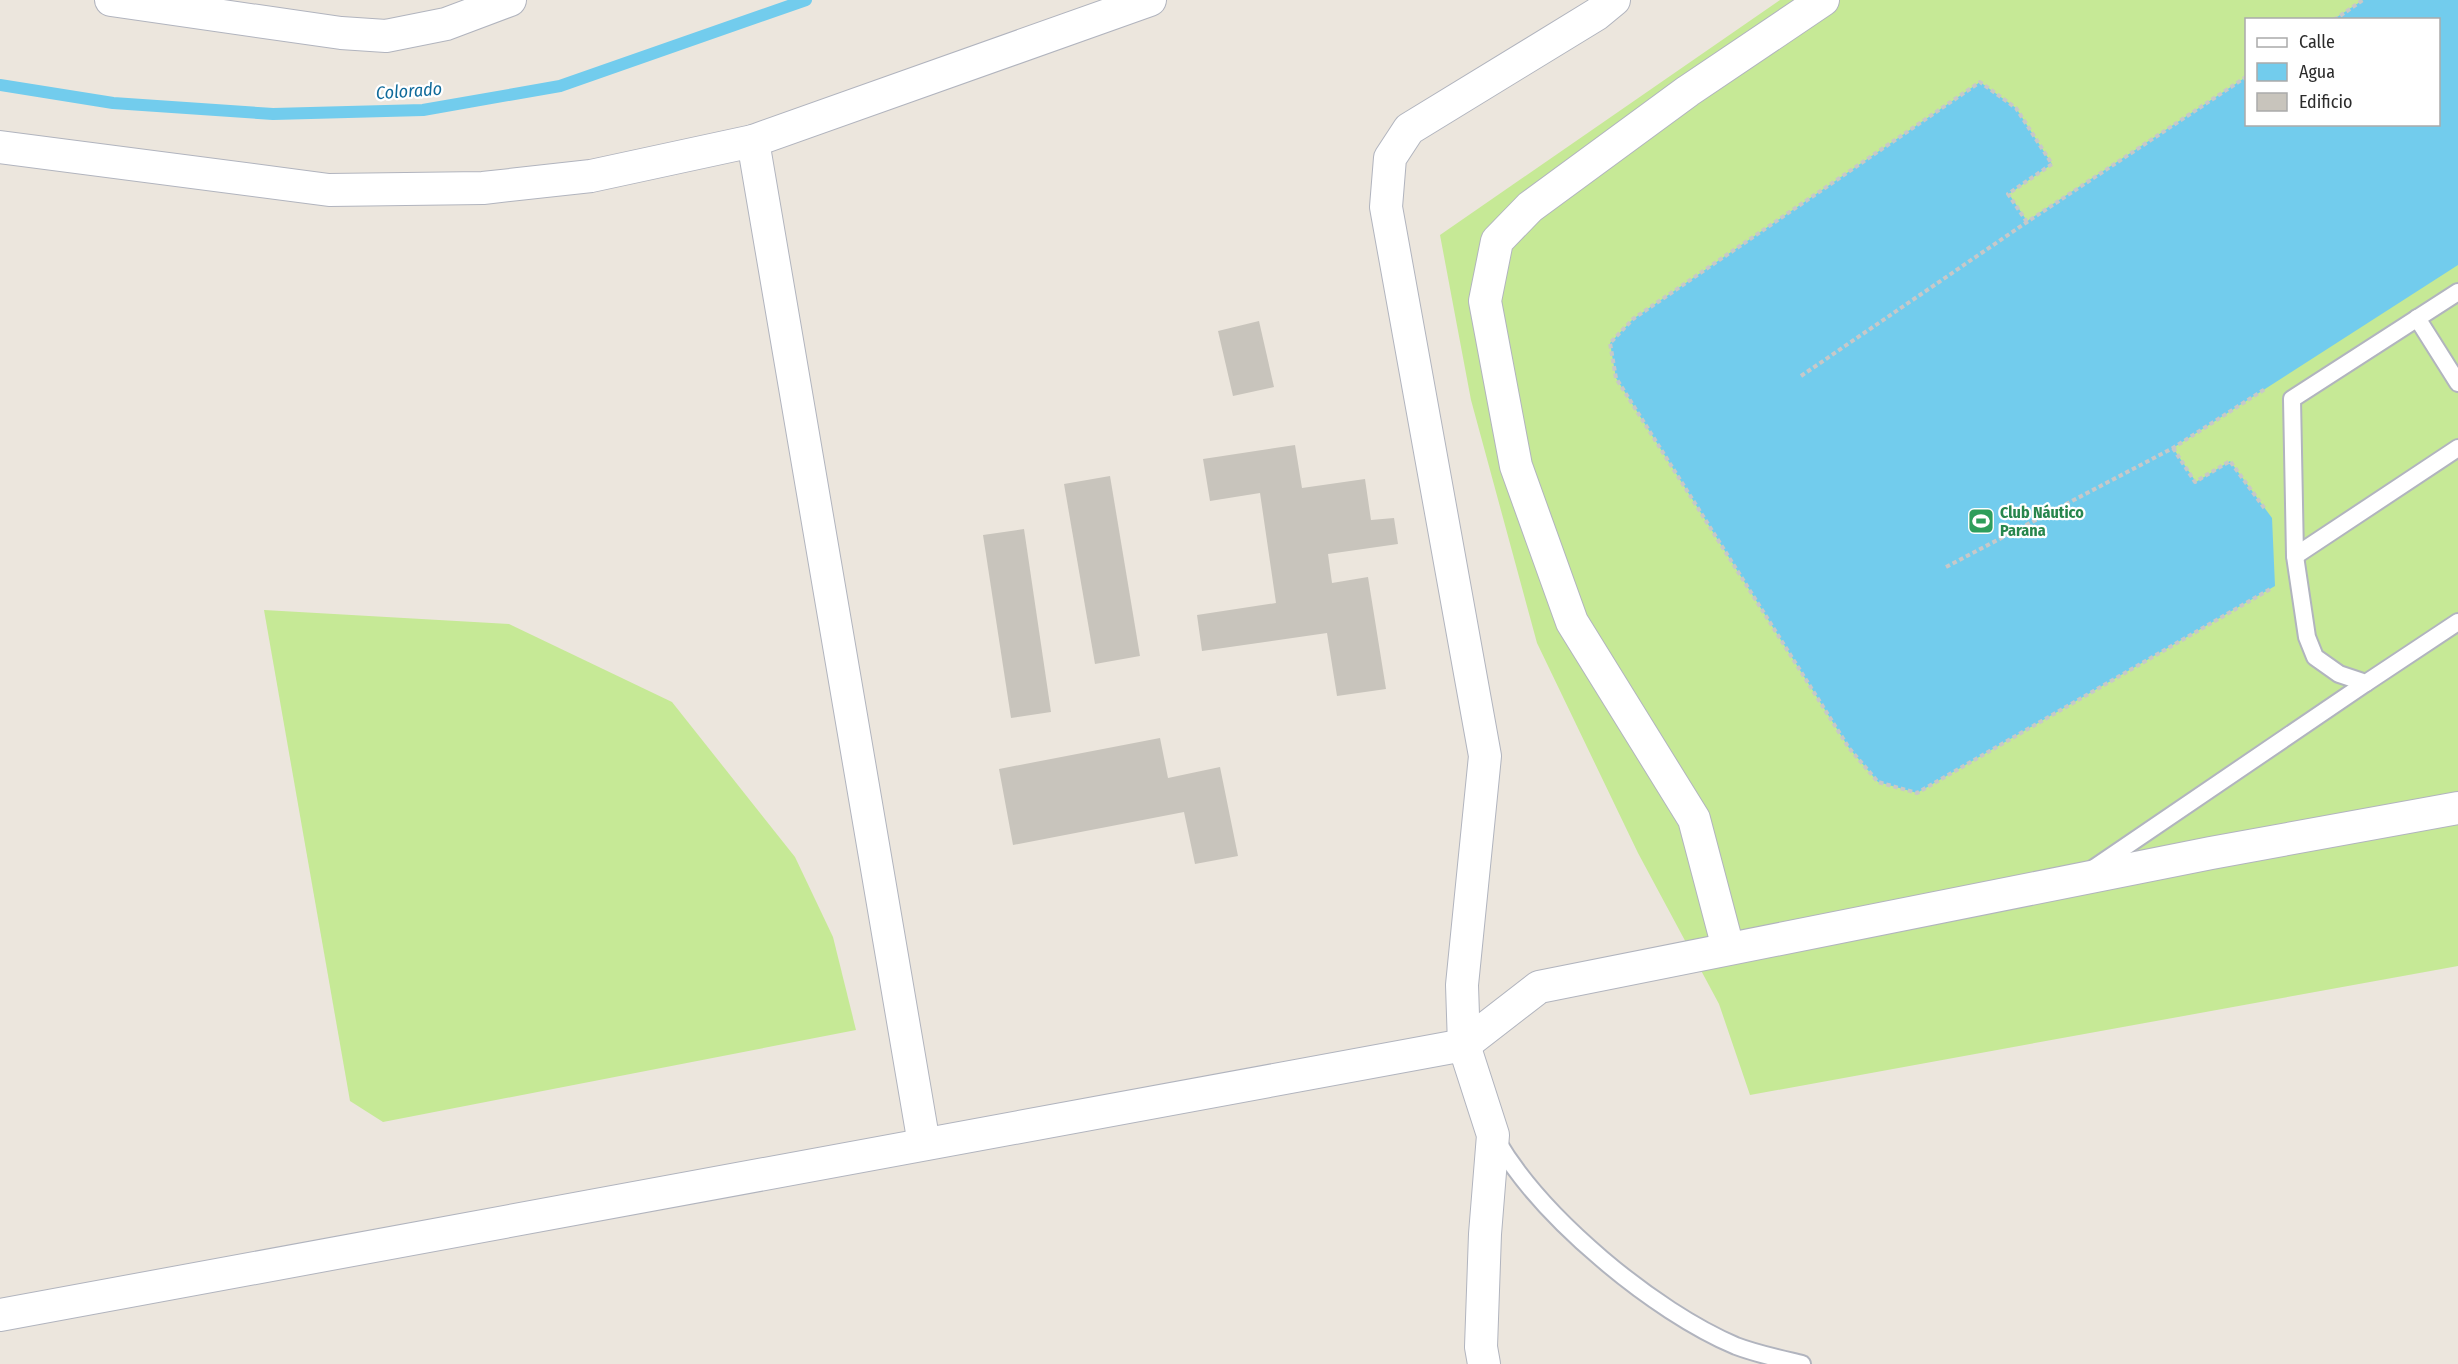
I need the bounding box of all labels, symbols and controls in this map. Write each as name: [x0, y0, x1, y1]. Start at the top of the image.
legend: [2245, 18, 2440, 126]
text: Calle: [2299, 31, 2335, 53]
text: Agua: [2299, 61, 2335, 83]
water label: Colorado: [375, 78, 443, 104]
text: Edificio: [2299, 91, 2352, 113]
place label: Club Náutico Parana: [2000, 503, 2084, 540]
sports icon: Club Náutico Parana: [1966, 506, 1996, 536]

